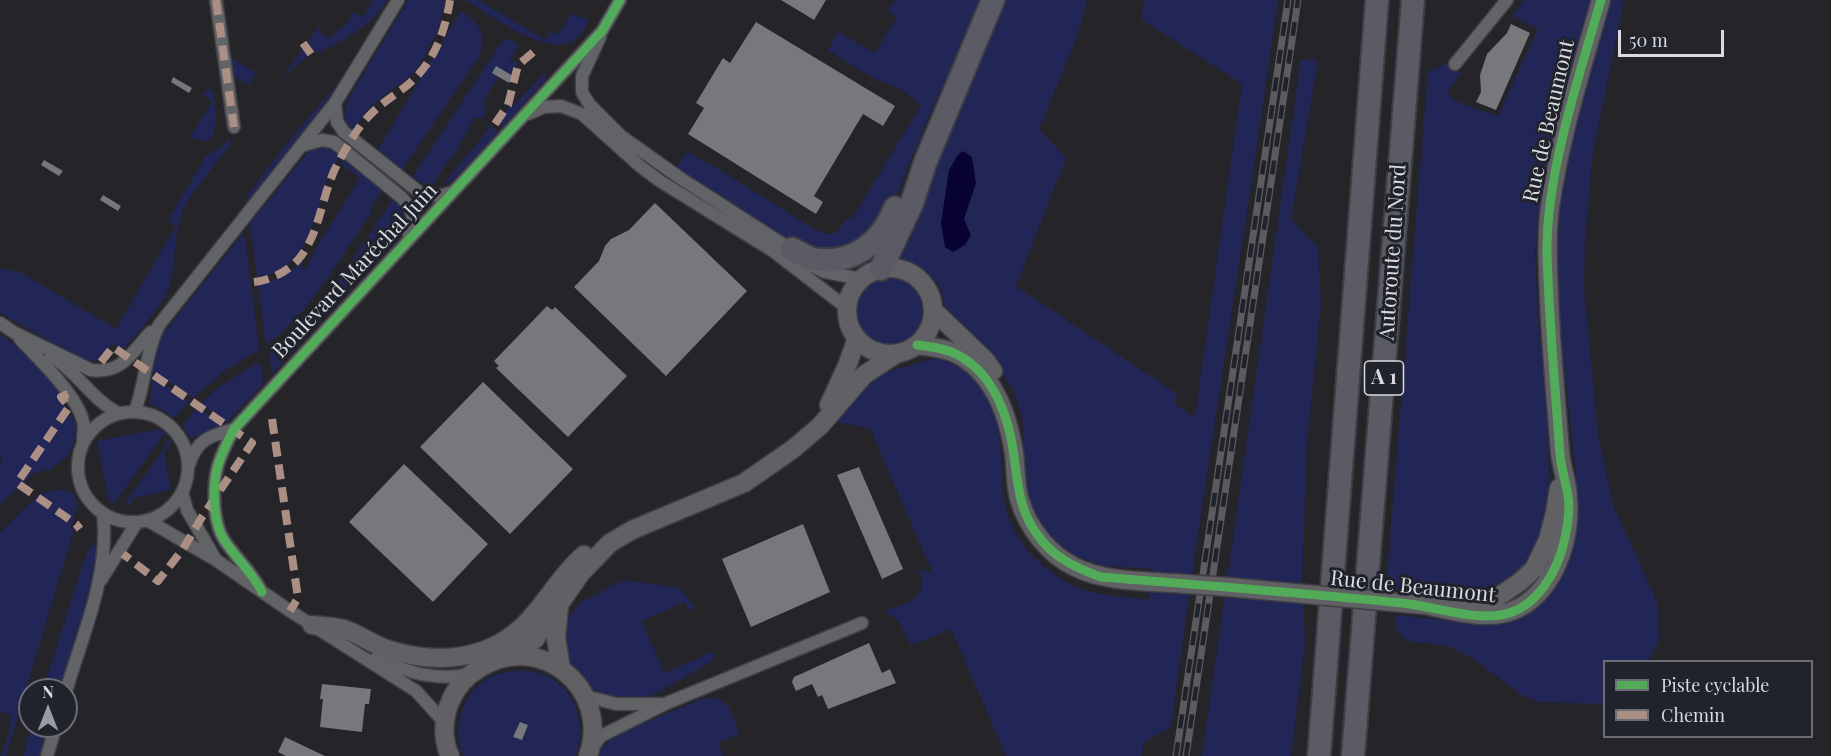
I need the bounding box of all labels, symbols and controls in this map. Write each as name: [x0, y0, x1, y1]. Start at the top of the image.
scale bar: [1621, 18, 1728, 56]
text: 50 m: [1629, 28, 1668, 52]
street label: Rue de Beaumont: [1518, 37, 1580, 205]
street label: Autoroute du Nord: [1374, 163, 1412, 341]
street label: Boulevard Maréchal Juin: [267, 178, 443, 364]
road number: A 1: [1364, 361, 1404, 395]
street label: Rue de Beaumont: [1329, 566, 1497, 608]
legend: [1603, 660, 1813, 738]
text: Piste cyclable: [1661, 673, 1769, 697]
north arrow: [18, 678, 78, 738]
text: N: [42, 681, 54, 702]
text: Chemin: [1661, 703, 1725, 727]

